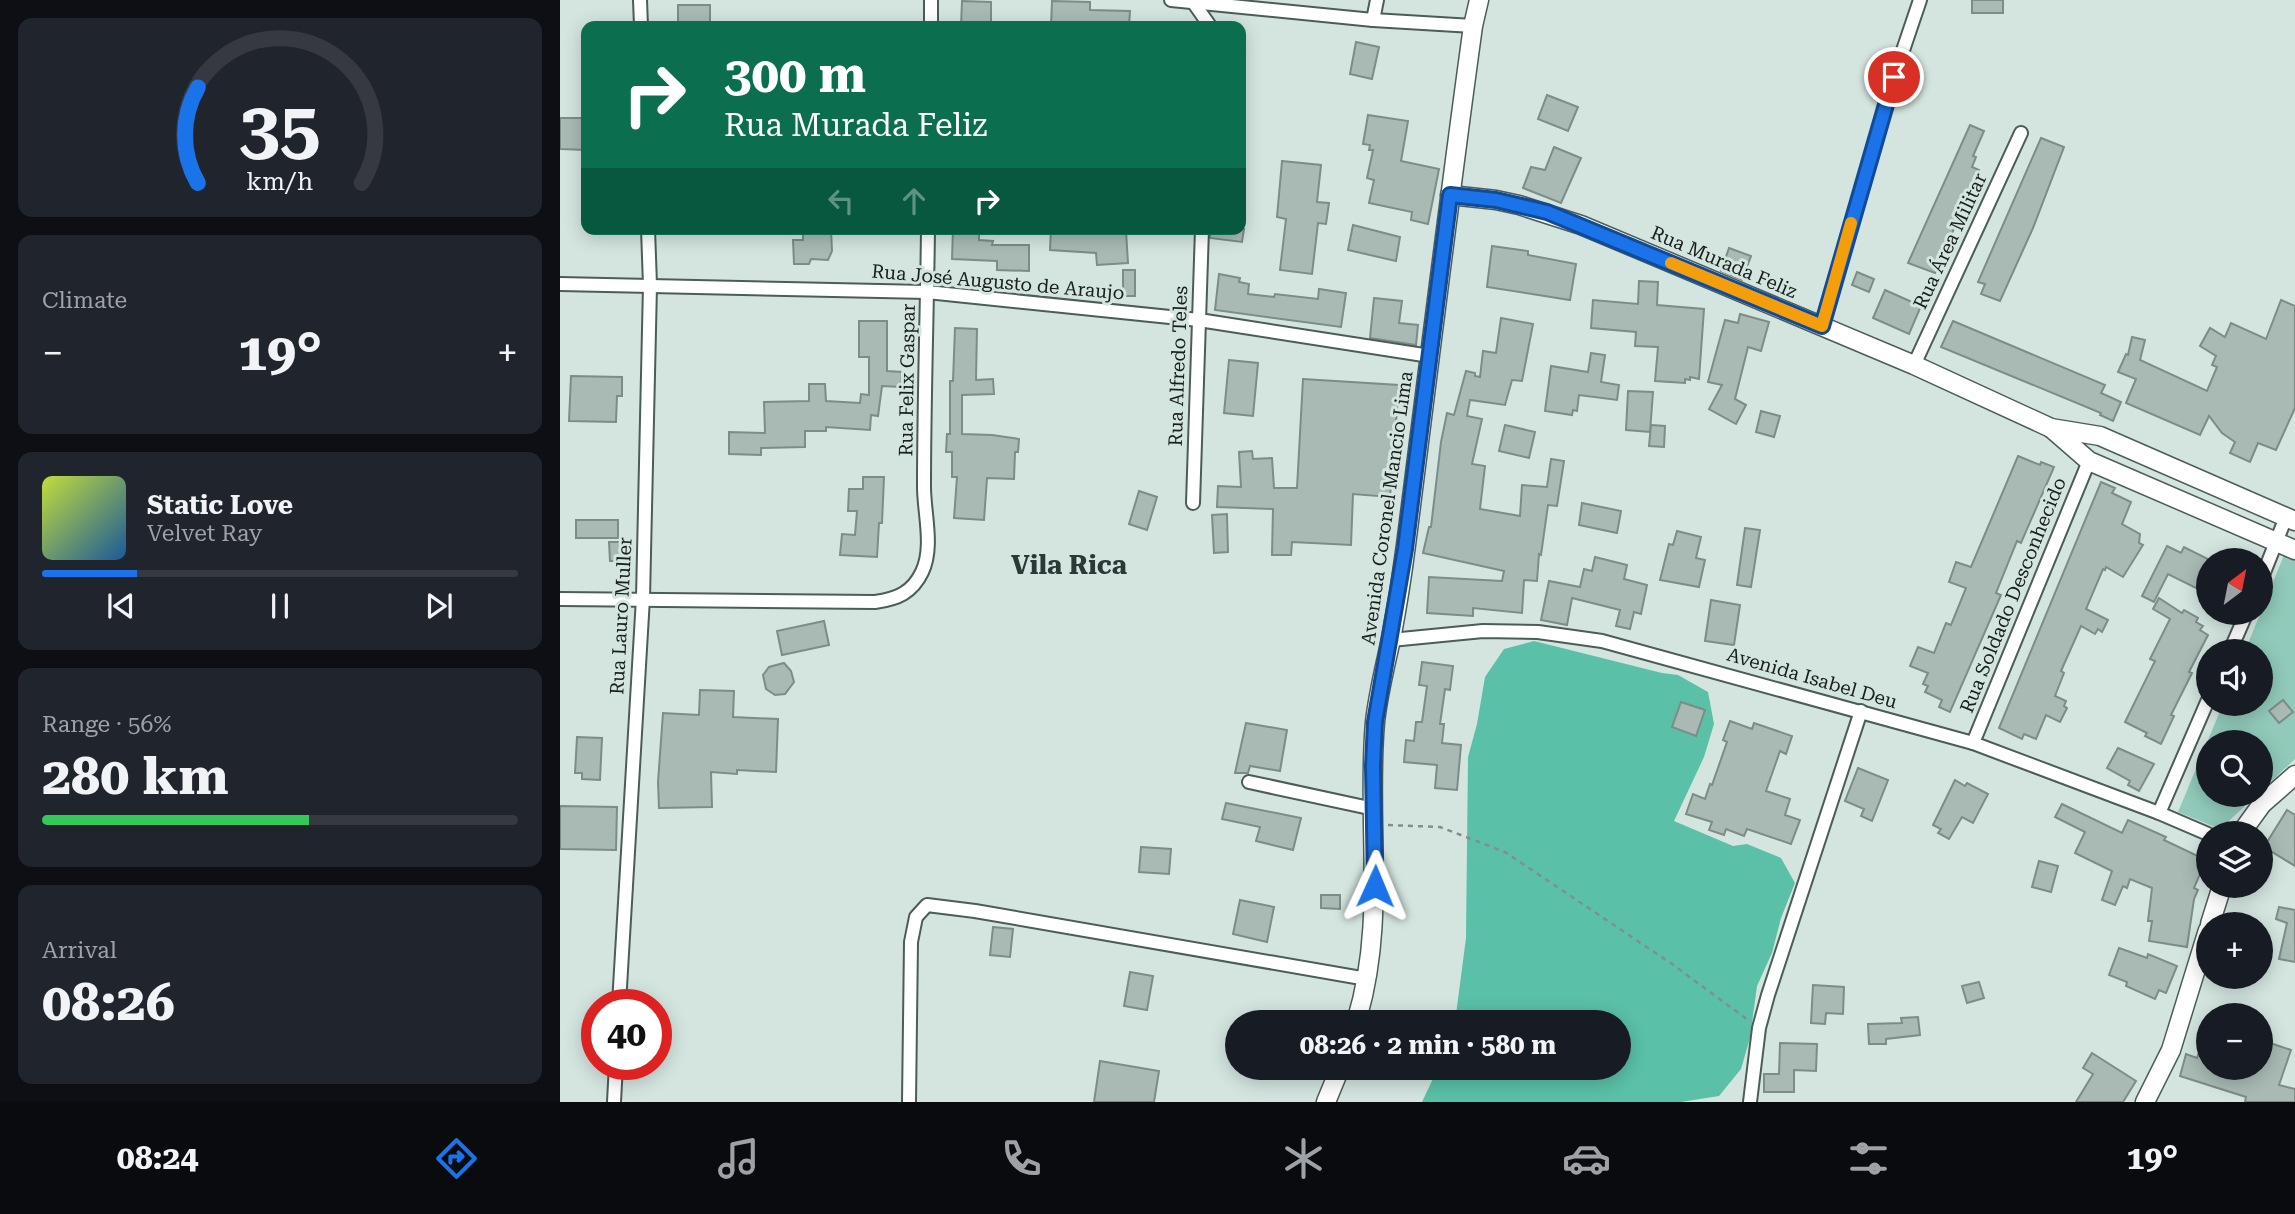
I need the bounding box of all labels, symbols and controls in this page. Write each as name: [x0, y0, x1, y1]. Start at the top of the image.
text: 300 m: [724, 47, 866, 104]
pin: [1864, 47, 1924, 107]
icon: right: [609, 49, 700, 140]
icon: arrive: [1875, 58, 1913, 96]
text: 35: [239, 87, 321, 172]
text: Rua Murada Feliz: [724, 106, 987, 144]
text: km/h: [247, 167, 313, 196]
street label: Rua Área Militar: [1908, 169, 1992, 313]
icon: left: [822, 182, 860, 220]
icon: ahead: [895, 182, 933, 220]
icon: right: [968, 182, 1006, 220]
street label: Rua Murada Feliz: [1648, 221, 1800, 303]
street label: Rua José Augusto de Araujo: [871, 259, 1125, 305]
street label: Rua Alfredo Teles: [1164, 285, 1192, 447]
text: Climate: [42, 287, 127, 314]
street label: Rua Felix Gaspar: [894, 303, 920, 457]
text: 19°: [238, 322, 322, 383]
text: −: [42, 331, 63, 375]
text: +: [497, 331, 518, 375]
street label: Avenida Coronel Mancio Lima: [1356, 369, 1418, 646]
street label: Rua Soldado Desconhecido: [1955, 474, 2071, 716]
text: Static Love: [147, 490, 293, 520]
text: Velvet Ray: [147, 520, 262, 547]
street label: Rua Lauro Muller: [605, 536, 637, 695]
north arrow: [2196, 548, 2273, 625]
map controls: [2196, 548, 2273, 1080]
district label: Vila Rica: [1011, 550, 1127, 580]
icon: previous: [102, 587, 140, 625]
icon: pause: [261, 587, 299, 625]
icon: next: [420, 587, 458, 625]
button: sound: [2196, 639, 2273, 716]
street label: Avenida Isabel Deu: [1724, 643, 1900, 713]
text: Range · 56%: [42, 711, 171, 738]
button: search: [2196, 730, 2273, 807]
text: 280 km: [42, 746, 229, 807]
button: layers: [2196, 821, 2273, 898]
position arrow: [1338, 849, 1412, 923]
button: +: [2196, 912, 2273, 989]
text: Arrival: [42, 937, 117, 964]
text: 08:26: [42, 972, 175, 1033]
speed limit sign: 40: [581, 989, 672, 1080]
button: −: [2196, 1003, 2273, 1080]
text: 08:26 · 2 min · 580 m: [1300, 1030, 1556, 1060]
icon: directions: [432, 1134, 481, 1183]
icon: music: [714, 1134, 763, 1183]
icon: phone: [997, 1134, 1046, 1183]
icon: climate: [1279, 1134, 1328, 1183]
icon: car: [1562, 1134, 1611, 1183]
icon: filters: [1844, 1134, 1893, 1183]
text: 08:24: [117, 1139, 198, 1177]
text: 19°: [2126, 1139, 2178, 1177]

